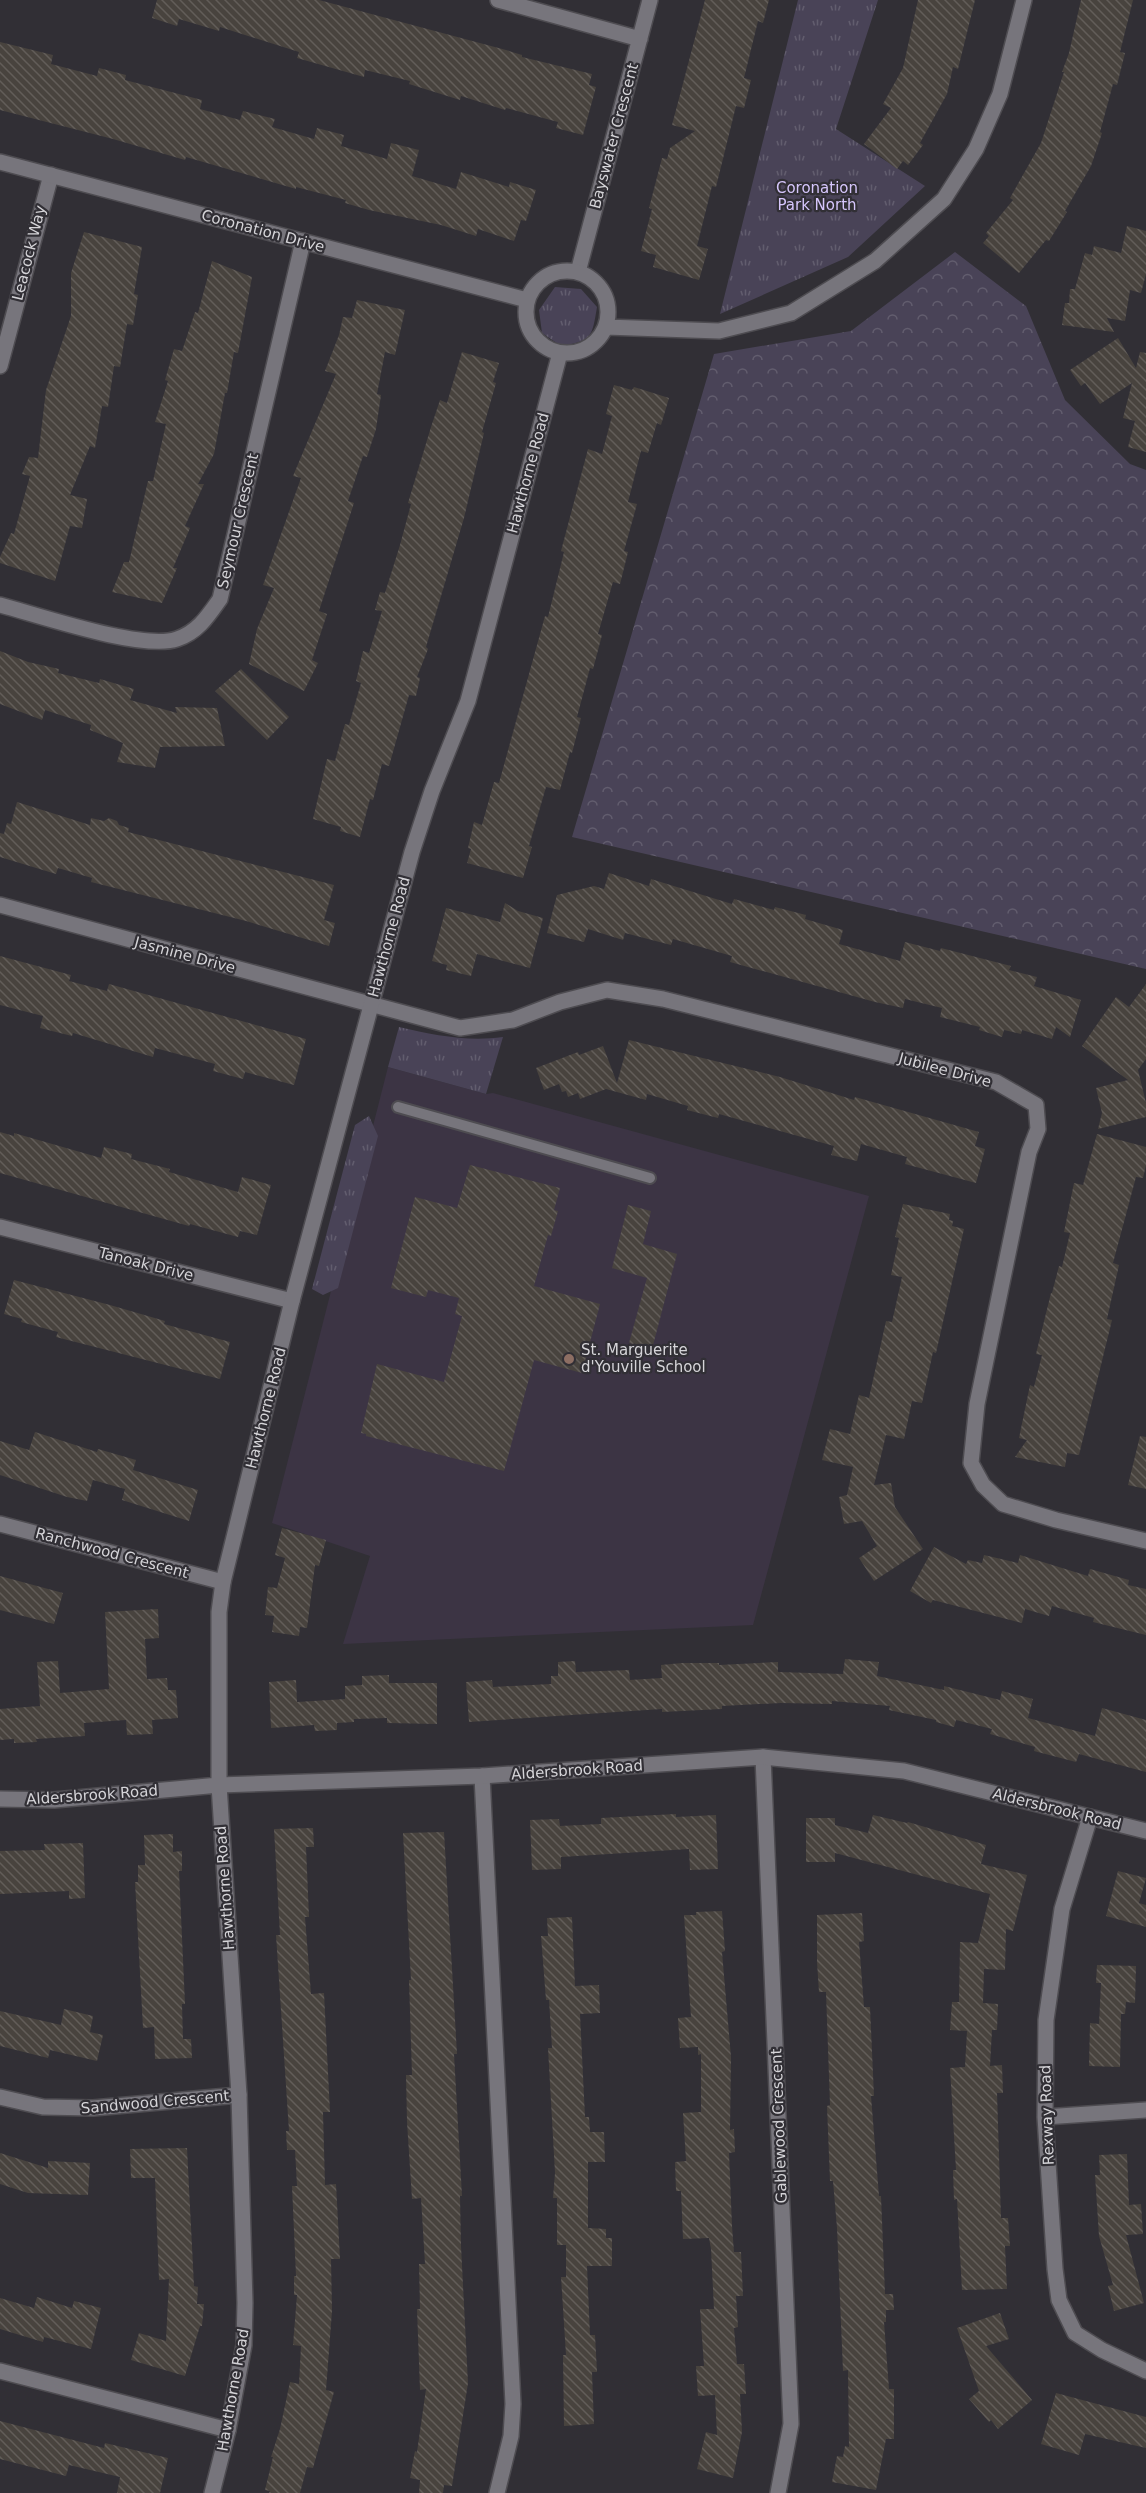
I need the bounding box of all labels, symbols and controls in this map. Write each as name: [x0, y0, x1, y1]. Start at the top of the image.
street label: Bayswater Crescent: [586, 61, 642, 211]
park label: Coronation Park North: [776, 179, 858, 214]
street label: Leacock Way: [8, 203, 50, 303]
street label: Coronation Drive: [199, 206, 327, 256]
street label: Hawthorne Road: [503, 411, 553, 535]
street label: Seymour Crescent: [214, 452, 262, 590]
street label: Hawthorne Road: [364, 875, 414, 999]
street label: Jasmine Drive: [132, 933, 237, 977]
street label: Jubilee Drive: [896, 1049, 993, 1091]
street label: Tanoak Drive: [96, 1243, 195, 1284]
place label: St. Marguerite d'Youville School: [581, 1341, 706, 1376]
street label: Hawthorne Road: [242, 1345, 290, 1471]
marker: St. Marguerite d'Youville School: [562, 1352, 576, 1366]
street label: Ranchwood Crescent: [34, 1524, 191, 1582]
street label: Aldersbrook Road: [511, 1756, 643, 1784]
street label: Aldersbrook Road: [26, 1781, 158, 1809]
street label: Aldersbrook Road: [991, 1784, 1123, 1834]
street label: Hawthorne Road: [212, 1825, 238, 1951]
street label: Gablewood Crescent: [767, 2048, 791, 2204]
street label: Rexway Road: [1036, 2065, 1058, 2165]
street label: Sandwood Crescent: [80, 2087, 230, 2117]
street label: Hawthorne Road: [213, 2327, 253, 2453]

